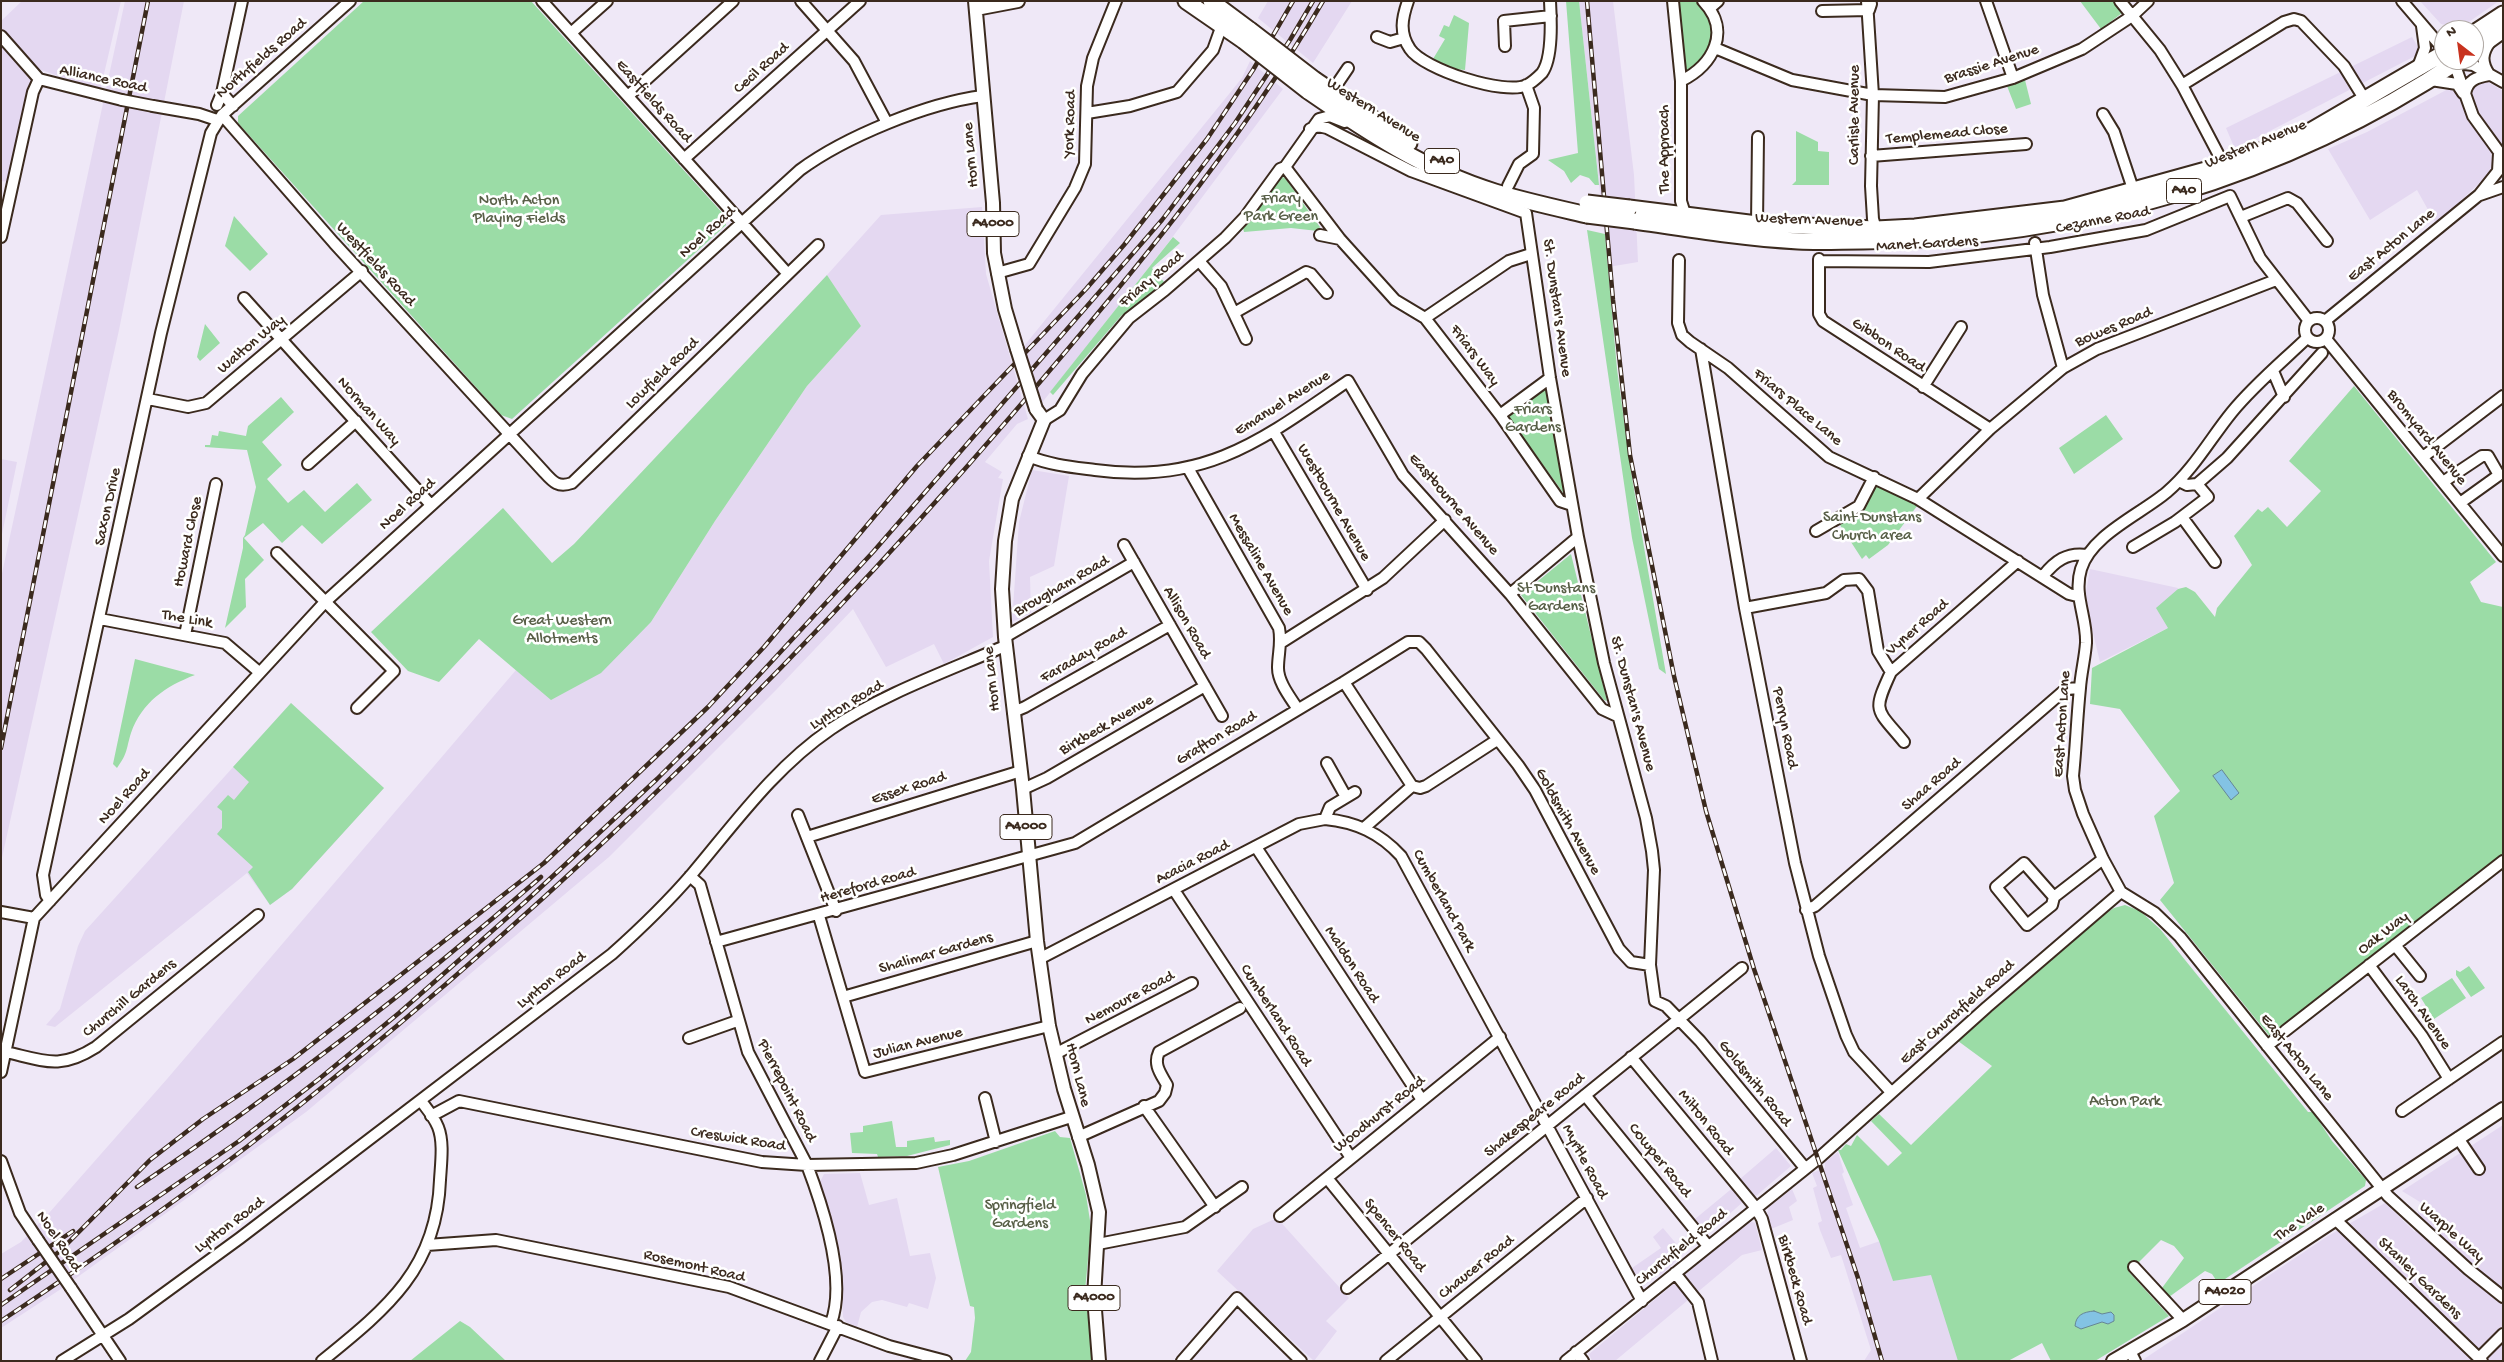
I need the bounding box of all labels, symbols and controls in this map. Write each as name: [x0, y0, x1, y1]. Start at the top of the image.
street label: Northfields Road: [213, 14, 311, 104]
north arrow: [2434, 20, 2484, 70]
text: N: [2444, 23, 2460, 42]
street label: Cecil Road: [730, 39, 794, 99]
street label: Brassie Avenue: [1942, 41, 2042, 89]
street label: Eastfields Road: [611, 56, 695, 148]
street label: Alliance Road: [58, 61, 148, 99]
street label: Carlisle Avenue: [1846, 65, 1866, 165]
street label: Western Avenue: [1322, 74, 1424, 148]
street label: York Road: [1060, 90, 1082, 158]
street label: The Approach: [1656, 105, 1676, 193]
street label: Western Avenue: [2202, 116, 2310, 174]
street label: Templemead Close: [1886, 120, 2008, 150]
street label: Horn Lane: [960, 122, 984, 188]
road number: A40: [1424, 148, 1460, 174]
road number: A40: [2166, 178, 2202, 204]
park label: Friary Park Green: [1244, 190, 1318, 228]
park label: North Acton Playing Fields: [473, 192, 565, 230]
street label: Noel Road: [676, 203, 740, 263]
street label: Cezanne Road: [2055, 203, 2151, 239]
street label: East Acton Lane: [2344, 205, 2440, 287]
street label: Western Avenue: [1755, 210, 1863, 232]
road number: A4000: [967, 212, 1019, 236]
street label: Westfields Road: [331, 219, 419, 311]
street label: Manet Gardens: [1876, 233, 1978, 257]
street label: St. Dunstan's Avenue: [1537, 238, 1575, 378]
street label: Friary Road: [1116, 247, 1188, 313]
street label: Bowes Road: [2073, 303, 2155, 353]
street label: Walton Way: [214, 311, 290, 379]
street label: Gibbon Road: [1847, 314, 1929, 378]
street label: Friars Way: [1445, 322, 1503, 390]
street label: Lowfield Road: [622, 334, 704, 414]
street label: Friars Place Lane: [1748, 365, 1846, 451]
street label: Emanuel Avenue: [1232, 367, 1334, 441]
street label: Norman Way: [332, 373, 404, 451]
street label: Bromyard Avenue: [2382, 386, 2470, 490]
park label: Friars Gardens: [1505, 401, 1561, 439]
street label: Westbourne Avenue: [1292, 441, 1374, 565]
street label: Eastbourne Avenue: [1403, 450, 1503, 560]
street label: Saxon Drive: [91, 466, 127, 548]
street label: Noel Road: [376, 475, 440, 535]
street label: Howard Close: [170, 495, 208, 589]
park label: Saint Dunstans Church area: [1823, 509, 1921, 547]
street label: Messaline Avenue: [1223, 510, 1297, 620]
street label: Brougham Road: [1011, 552, 1113, 622]
park label: St Dunstans Gardens: [1517, 580, 1595, 618]
street label: Allison Road: [1158, 583, 1214, 663]
street label: Vyner Road: [1883, 595, 1953, 661]
street label: The Link: [160, 606, 214, 634]
park label: Great Western Allotments: [512, 612, 612, 650]
street label: Faraday Road: [1037, 624, 1131, 688]
street label: St. Dunstan's Avenue: [1605, 634, 1659, 774]
street label: Horn Lane: [980, 646, 1006, 712]
street label: East Acton Lane: [2050, 670, 2076, 778]
street label: Lynton Road: [807, 677, 887, 735]
street label: Perryn Road: [1767, 686, 1801, 770]
street label: Birkbeck Avenue: [1056, 691, 1158, 761]
street label: Grafton Road: [1173, 707, 1261, 771]
street label: Shaa Road: [1898, 754, 1966, 816]
street label: Noel Road: [95, 765, 155, 829]
street label: Goldsmith Avenue: [1530, 765, 1604, 879]
street label: Essex Road: [869, 768, 949, 810]
road number: A4000: [1000, 814, 1052, 840]
street label: Acacia Road: [1153, 836, 1233, 890]
street label: Cumberland Park: [1407, 847, 1479, 955]
street label: Hereford Road: [818, 863, 918, 909]
street label: Oak Way: [2355, 908, 2413, 960]
street label: Maldon Road: [1319, 923, 1383, 1007]
street label: Shalimar Gardens: [877, 929, 995, 979]
street label: Lynton Road: [514, 948, 590, 1014]
street label: Churchill Gardens: [79, 955, 181, 1043]
street label: East Churchfield Road: [1897, 956, 2019, 1070]
street label: Cumberland Road: [1235, 961, 1315, 1071]
street label: Nemoure Road: [1082, 967, 1178, 1031]
street label: Larch Avenue: [2389, 972, 2455, 1054]
street label: East Acton Lane: [2255, 1010, 2337, 1106]
street label: Julian Avenue: [871, 1024, 965, 1064]
street label: Pierrepoint Road: [752, 1036, 820, 1146]
street label: Goldsmith Road: [1713, 1037, 1795, 1131]
street label: Horn Lane: [1060, 1041, 1094, 1109]
street label: Shakespeare Road: [1481, 1070, 1589, 1162]
street label: Woodhurst Road: [1330, 1072, 1430, 1158]
street label: Milton Road: [1673, 1086, 1737, 1160]
park label: Acton Park: [2089, 1093, 2161, 1113]
street label: Cowper Road: [1623, 1120, 1695, 1202]
street label: Myrtle Road: [1556, 1121, 1612, 1203]
street label: Creswick Road: [689, 1123, 787, 1157]
street label: Lynton Road: [191, 1194, 269, 1258]
street label: Spencer Road: [1358, 1195, 1430, 1277]
park label: Springfield Gardens: [985, 1197, 1055, 1235]
street label: Warple Way: [2414, 1198, 2488, 1268]
street label: The Vale: [2271, 1199, 2329, 1247]
street label: Churchfield Road: [1632, 1205, 1732, 1291]
street label: Noel Road: [31, 1208, 85, 1276]
street label: Chaucer Road: [1435, 1232, 1519, 1304]
street label: Birkbeck Road: [1772, 1233, 1816, 1327]
street label: Stanley Gardens: [2373, 1234, 2465, 1324]
street label: Rosemont Road: [641, 1246, 747, 1288]
road number: A4020: [2199, 1280, 2251, 1304]
road number: A4000: [1068, 1286, 1120, 1310]

